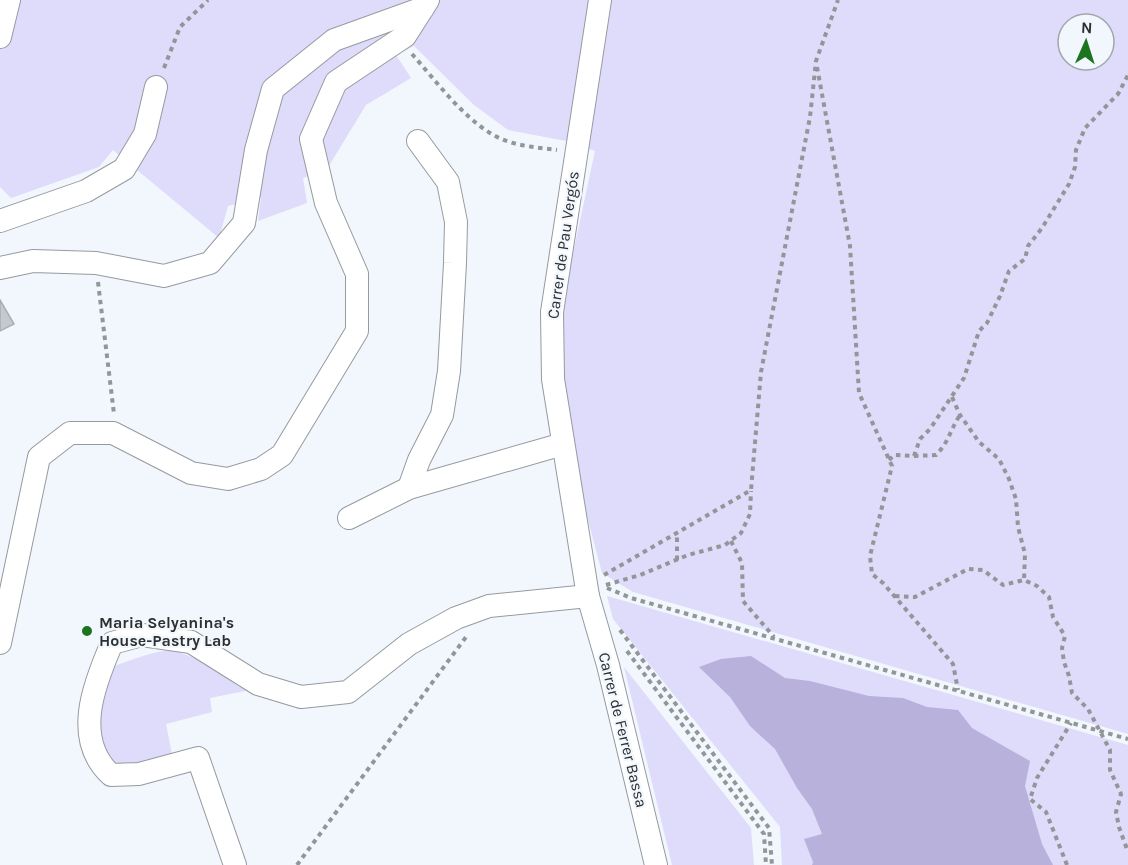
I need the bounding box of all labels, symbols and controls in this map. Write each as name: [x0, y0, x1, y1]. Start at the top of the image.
north arrow: [1056, 12, 1116, 72]
text: N: [1081, 18, 1093, 37]
street label: Carrer de Pau Vergós: [543, 170, 583, 320]
place label: Maria Selyanina's House-Pastry Lab: [99, 613, 234, 650]
marker: Maria Selyanina's House-Pastry Lab: [80, 624, 94, 638]
street label: Carrer de Ferrer Bassa: [595, 650, 651, 810]

